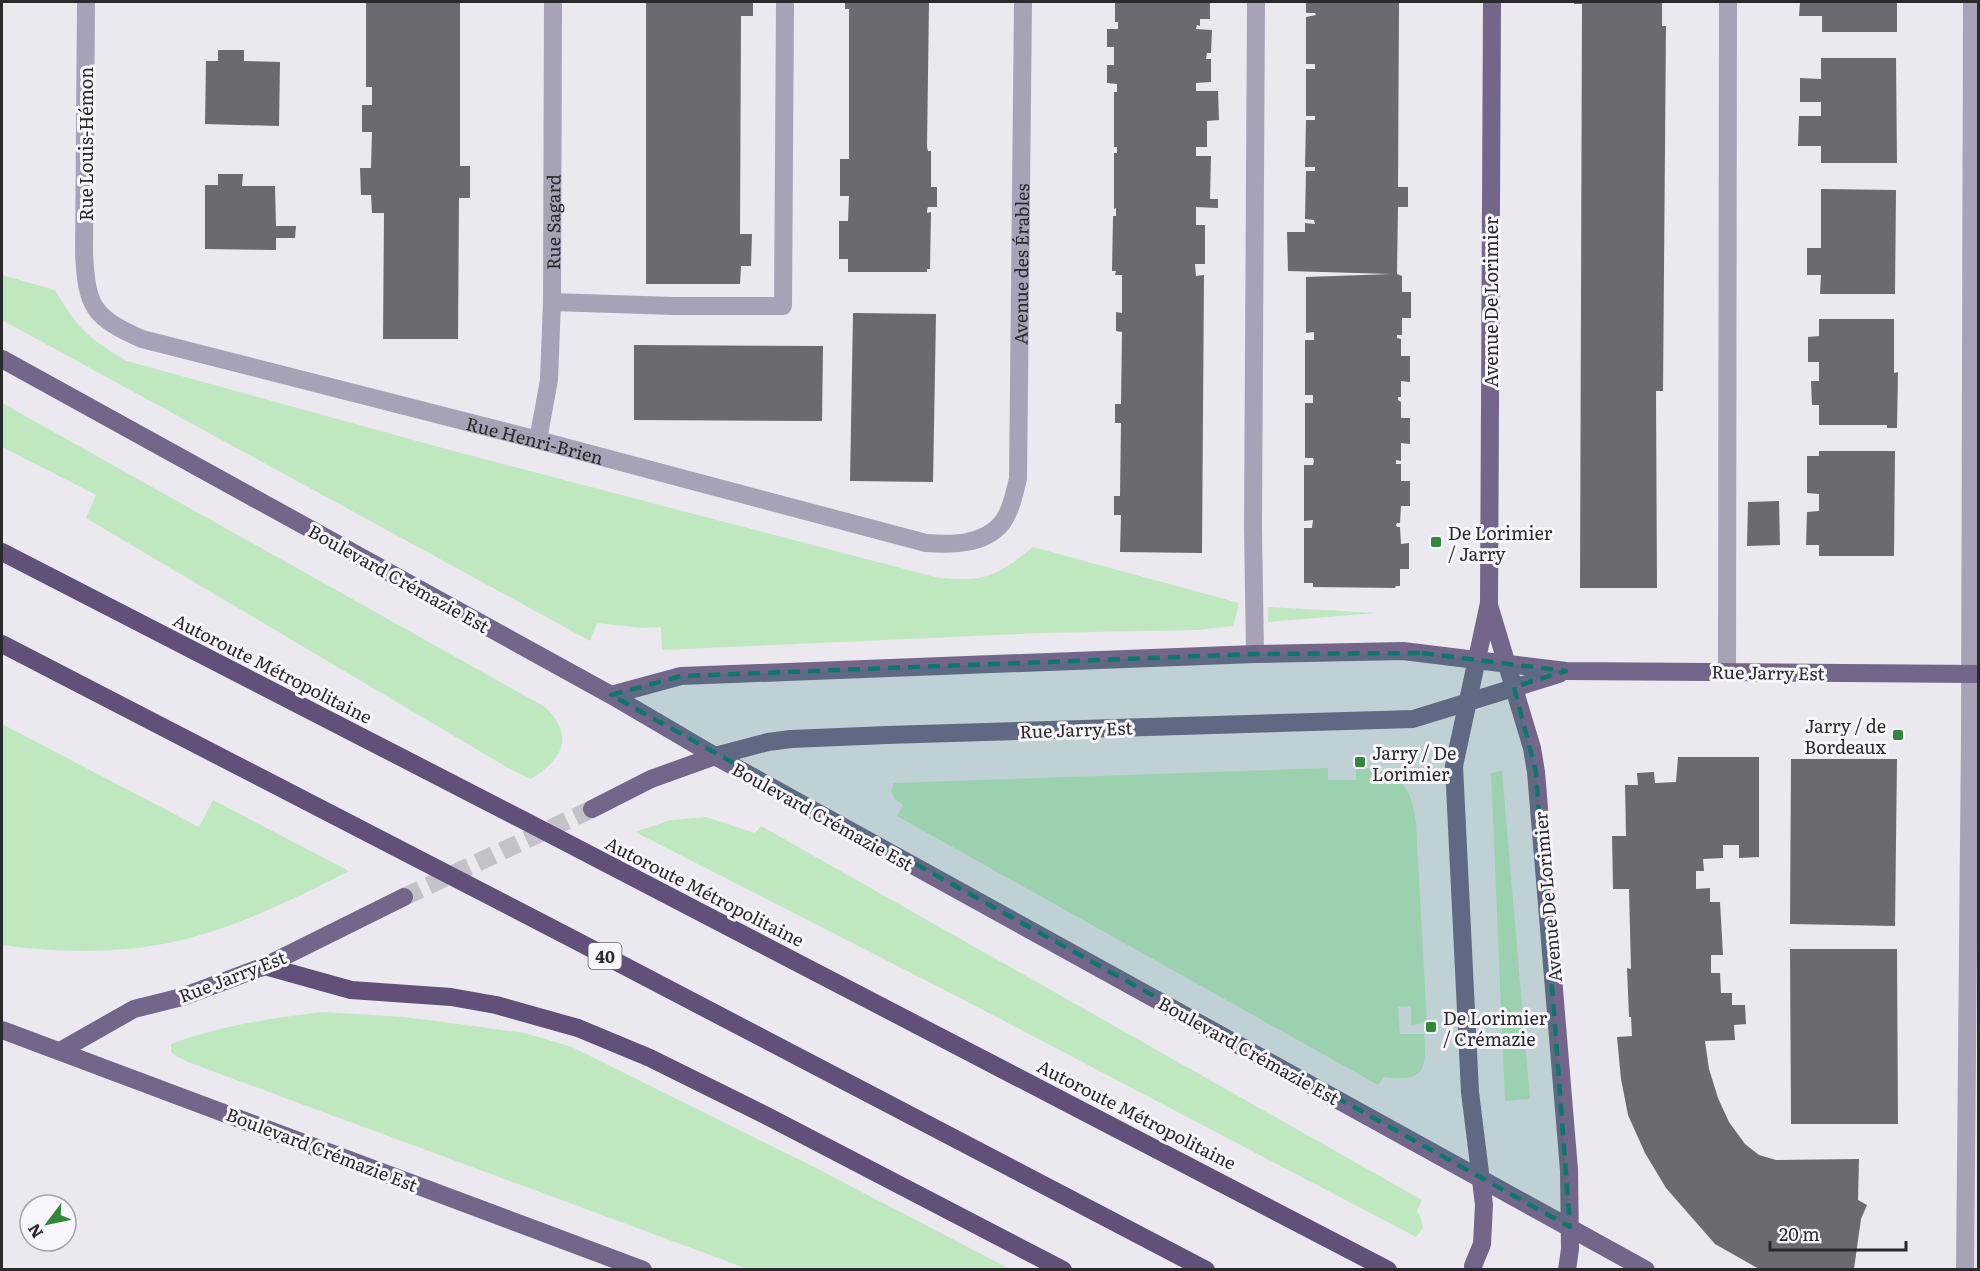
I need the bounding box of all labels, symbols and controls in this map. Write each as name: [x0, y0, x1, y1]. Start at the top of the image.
street label: Rue Louis-Hémon: [72, 67, 99, 221]
street label: Rue Sagard: [539, 174, 566, 270]
street label: Avenue des Érables: [1006, 183, 1035, 345]
street label: Avenue De Lorimier: [1477, 216, 1504, 387]
street label: Rue Henri-Brien: [463, 409, 607, 470]
street label: Boulevard Crémazie Est: [304, 517, 495, 639]
place label: De Lorimier / Jarry: [1448, 519, 1553, 567]
marker: De Lorimier / Jarry: [1429, 535, 1443, 549]
street label: Autoroute Métropolitaine: [169, 606, 377, 730]
street label: Rue Jarry Est: [1711, 658, 1826, 686]
place label: Jarry / de Bordeaux: [1804, 712, 1887, 760]
street label: Rue Jarry Est: [1019, 714, 1134, 744]
marker: Jarry / de Bordeaux: [1891, 728, 1905, 742]
place label: Jarry / De Lorimier: [1372, 739, 1456, 787]
street label: Boulevard Crémazie Est: [728, 755, 919, 877]
marker: Jarry / De Lorimier: [1353, 755, 1367, 769]
street label: Avenue De Lorimier: [1526, 810, 1568, 983]
street label: Autoroute Métropolitaine: [601, 829, 809, 953]
street label: Rue Jarry Est: [174, 943, 290, 1009]
road number: 40: [588, 943, 622, 969]
street label: Boulevard Crémazie Est: [1154, 989, 1345, 1111]
place label: De Lorimier / Crémazie: [1443, 1004, 1548, 1052]
marker: De Lorimier / Crémazie: [1424, 1020, 1438, 1034]
street label: Autoroute Métropolitaine: [1033, 1052, 1241, 1176]
street label: Boulevard Crémazie Est: [222, 1100, 422, 1198]
north arrow: [18, 1193, 78, 1253]
scale bar: [1770, 1214, 1906, 1252]
text: N: [21, 1219, 48, 1244]
text: 20 m: [1779, 1220, 1820, 1247]

